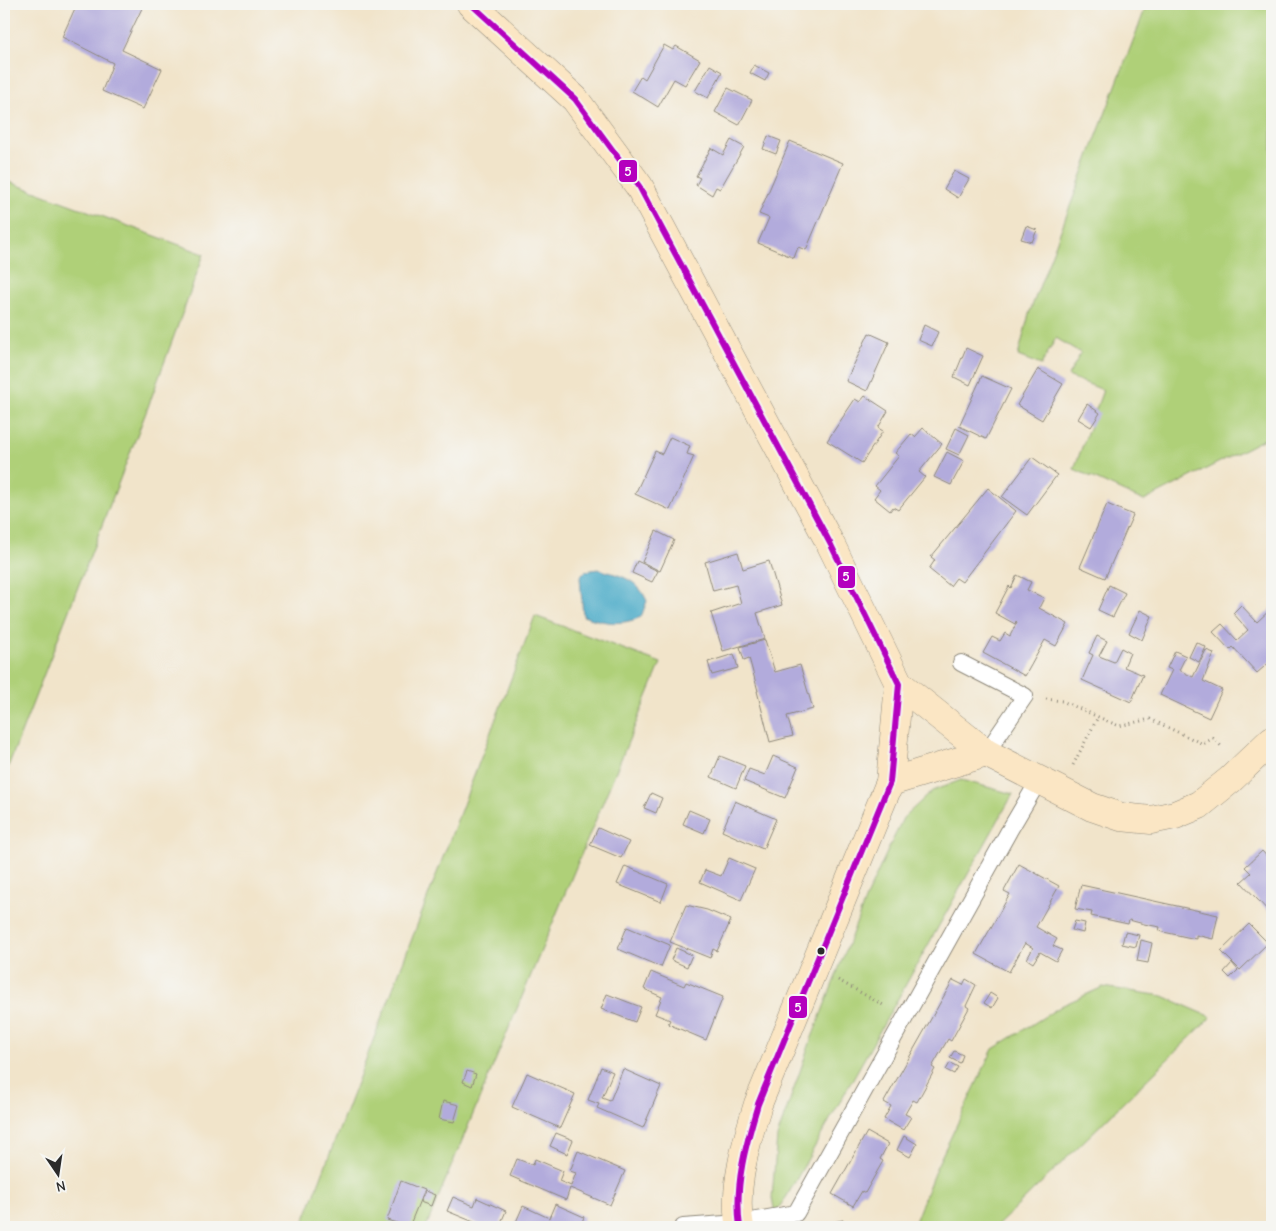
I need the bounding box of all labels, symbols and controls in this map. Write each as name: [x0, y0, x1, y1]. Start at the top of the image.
line badge: 5: [618, 159, 638, 183]
text: 5: [624, 163, 632, 180]
line badge: 5: [837, 565, 856, 589]
text: 5: [842, 568, 850, 585]
unlabelled marker: [816, 946, 826, 956]
line badge: 5: [788, 995, 808, 1019]
text: 5: [794, 999, 802, 1016]
north arrow: [32, 1148, 82, 1198]
text: N: [54, 1177, 67, 1195]

